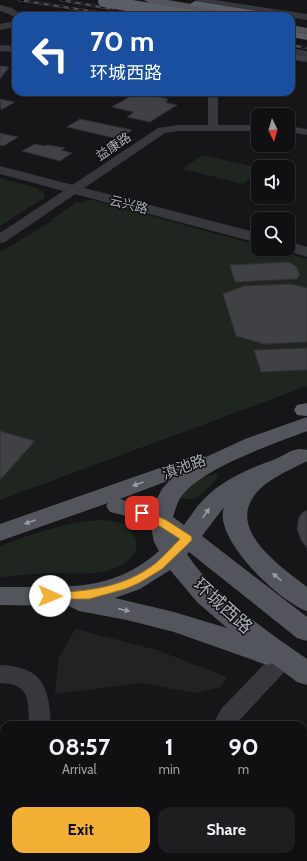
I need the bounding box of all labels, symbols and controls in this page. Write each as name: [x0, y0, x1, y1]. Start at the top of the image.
text: 70 m: [90, 24, 154, 58]
icon: left: [24, 28, 76, 80]
text: 环城西路: [90, 62, 162, 84]
north arrow: [251, 108, 295, 152]
map controls: [251, 108, 295, 256]
street label: 益康路: [92, 128, 134, 164]
button: sound: [251, 160, 295, 204]
street label: 云兴路: [108, 192, 150, 216]
button: search: [251, 212, 295, 256]
street label: 滇池路: [160, 451, 208, 483]
one-way arrow: [132, 481, 144, 487]
pin: [125, 496, 159, 530]
icon: arrive: [131, 502, 153, 524]
one-way arrow: [202, 508, 210, 518]
one-way arrow: [24, 519, 36, 525]
one-way arrow: [272, 572, 282, 581]
street label: 环城西路: [189, 574, 257, 638]
position arrow: [29, 575, 71, 617]
one-way arrow: [118, 607, 130, 613]
text: 08:57: [48, 732, 110, 761]
text: 1: [165, 732, 174, 761]
text: 90: [228, 732, 259, 761]
text: Arrival: [62, 761, 97, 777]
text: min: [159, 761, 180, 777]
text: m: [238, 761, 249, 777]
button: Exit: [12, 807, 150, 853]
button: Share: [158, 807, 295, 853]

